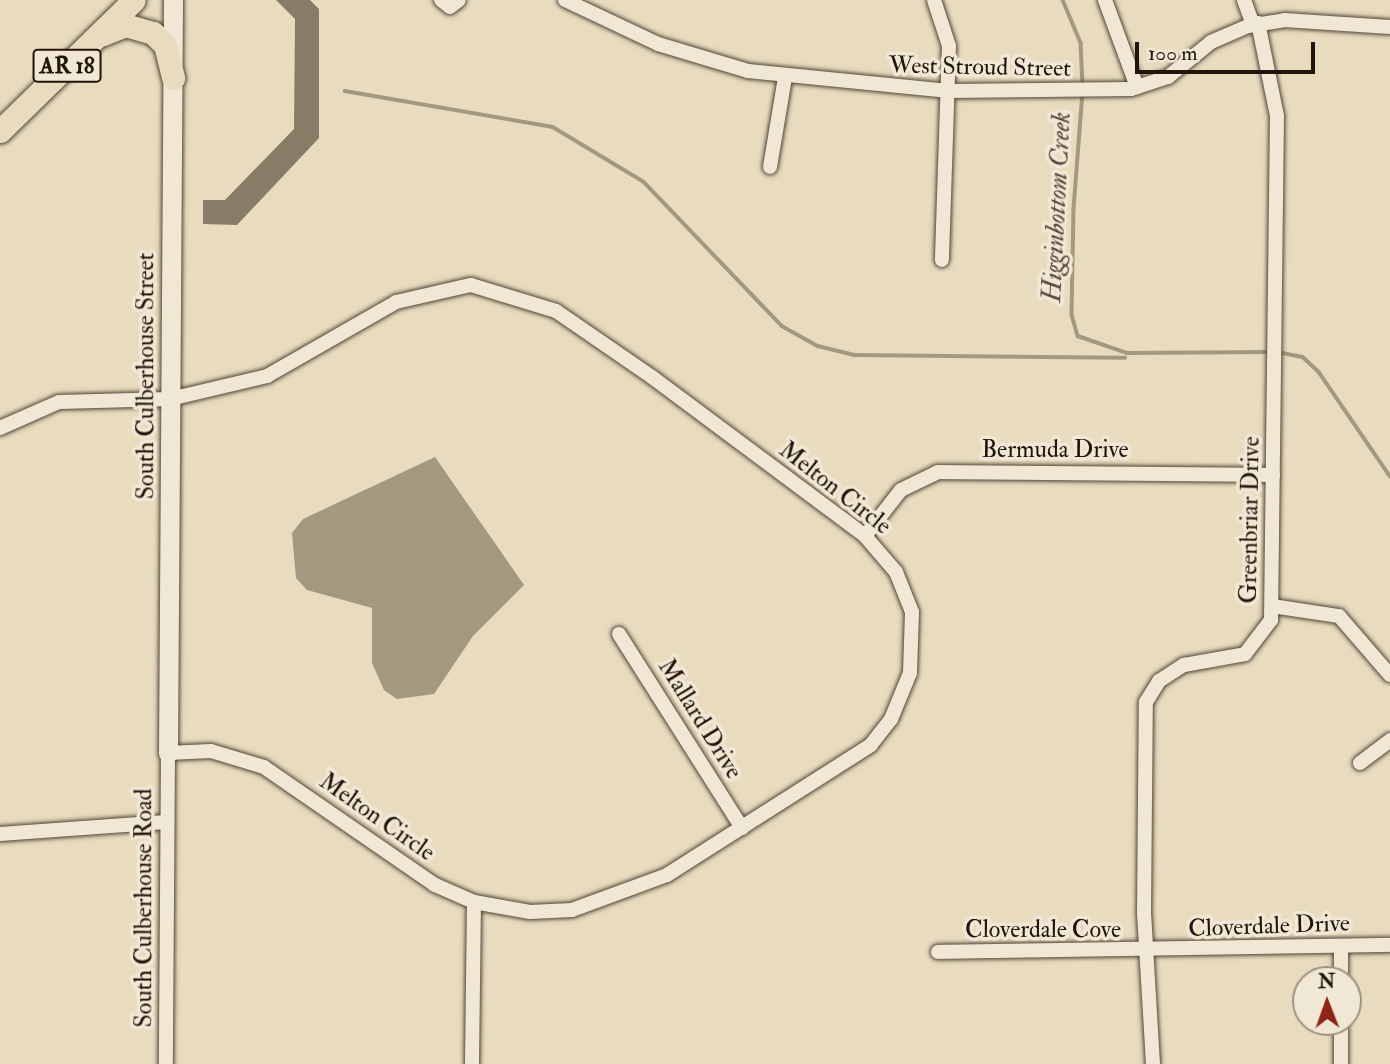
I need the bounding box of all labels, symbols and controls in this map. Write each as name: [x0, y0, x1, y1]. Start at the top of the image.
scale bar: [1138, 28, 1318, 72]
text: 100 m: [1148, 40, 1198, 67]
road number: AR 18: [32, 46, 102, 86]
street label: West Stroud Street: [889, 51, 1071, 83]
water label: Higginbottom Creek: [1037, 111, 1079, 303]
street label: South Culberhouse Street: [132, 253, 160, 499]
street label: Melton Circle: [773, 435, 897, 541]
street label: Bermuda Drive: [981, 436, 1129, 464]
street label: Greenbriar Drive: [1234, 436, 1266, 604]
street label: Mallard Drive: [652, 654, 748, 784]
street label: Melton Circle: [314, 767, 440, 867]
street label: South Culberhouse Road: [130, 788, 158, 1028]
street label: Cloverdale Drive: [1188, 909, 1350, 943]
street label: Cloverdale Cove: [965, 916, 1121, 944]
north arrow: [1292, 966, 1362, 1036]
text: N: [1318, 970, 1335, 994]

